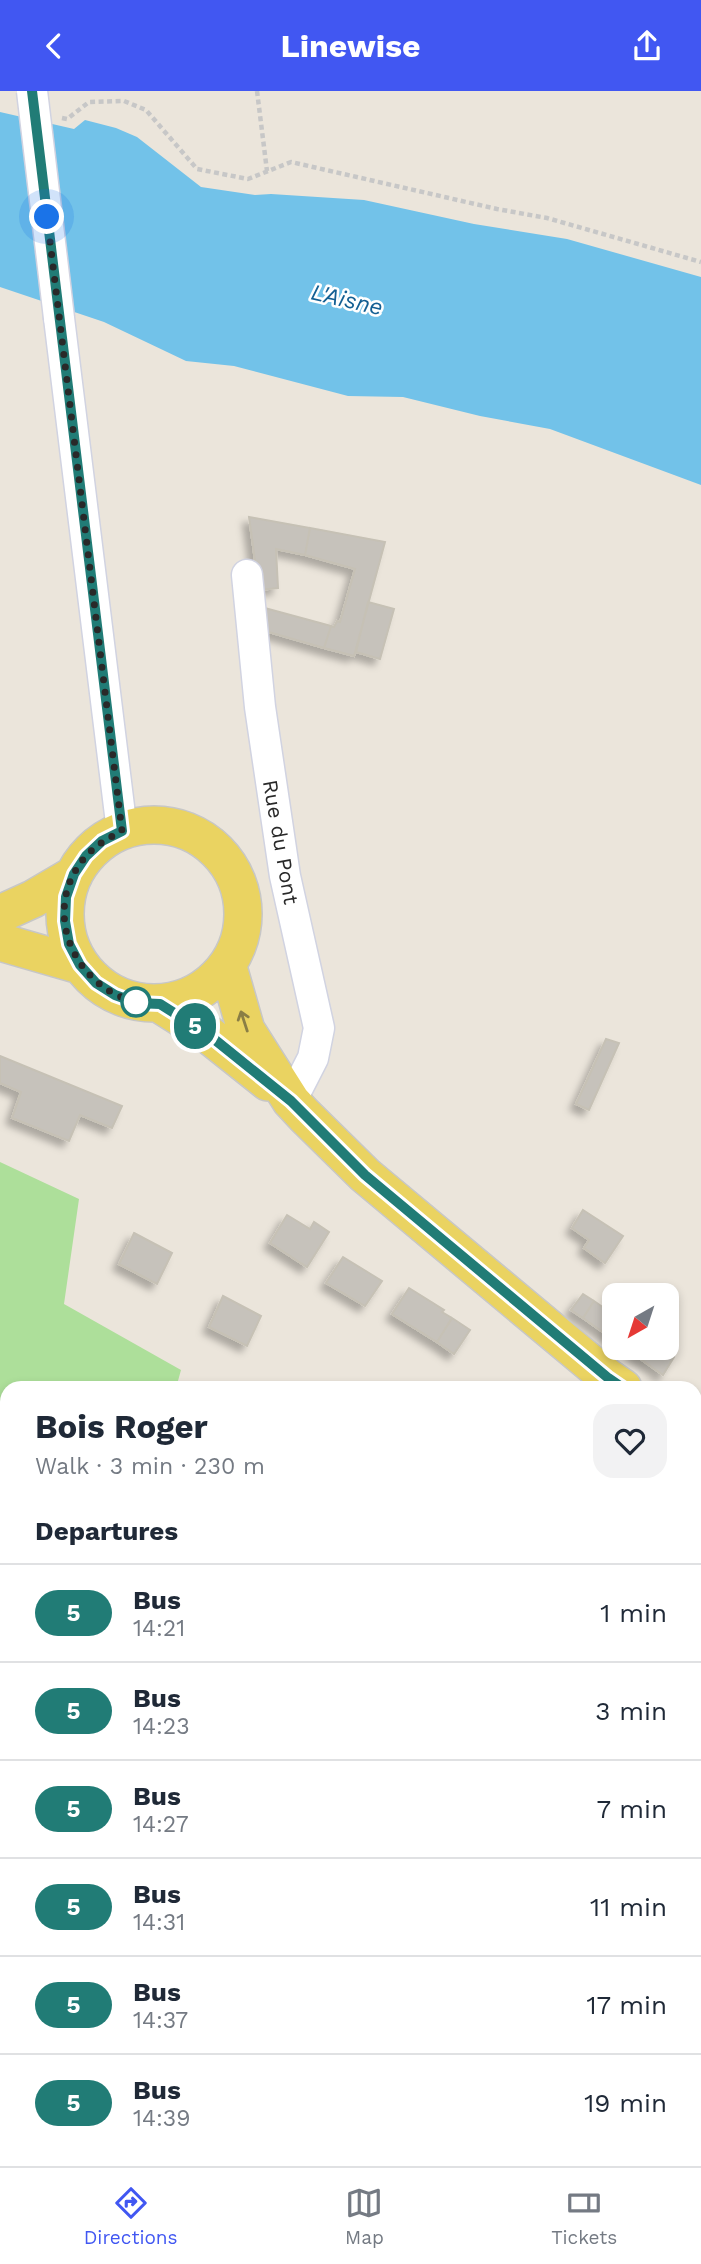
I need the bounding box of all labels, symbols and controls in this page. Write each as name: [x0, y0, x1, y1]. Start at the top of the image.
icon: back: [35, 27, 73, 65]
text: Linewise: [280, 27, 421, 65]
icon: share: [628, 27, 666, 65]
your location: [29, 199, 64, 234]
water label: L'Aisne: [308, 279, 386, 321]
street label: Rue du Pont: [258, 778, 304, 906]
unlabelled marker: [121, 987, 151, 1017]
line badge: 5: [172, 1003, 218, 1049]
one-way arrow: [237, 1011, 249, 1033]
text: 5: [188, 1012, 202, 1040]
north arrow: [602, 1283, 679, 1360]
map controls: [602, 1283, 679, 1360]
button: heart: [593, 1404, 667, 1478]
text: Bois Roger: [35, 1407, 208, 1446]
text: Walk · 3 min · 230 m: [35, 1453, 265, 1480]
text: Departures: [35, 1516, 178, 1546]
text: Bus: [133, 1585, 181, 1615]
text: 1 min: [600, 1598, 667, 1628]
text: 5: [67, 1599, 81, 1627]
text: 14:21: [133, 1615, 185, 1642]
text: Bus: [133, 1683, 181, 1713]
text: 3 min: [595, 1696, 667, 1726]
text: 5: [67, 1697, 81, 1725]
text: 14:23: [133, 1713, 190, 1740]
text: Bus: [133, 1781, 181, 1811]
text: 7 min: [597, 1794, 667, 1824]
text: 5: [67, 1795, 81, 1823]
text: 14:27: [133, 1811, 189, 1838]
text: Bus: [133, 1879, 181, 1909]
text: 11 min: [590, 1892, 667, 1922]
text: 5: [67, 1893, 81, 1921]
text: 14:31: [133, 1909, 185, 1936]
text: Bus: [133, 1977, 181, 2007]
text: 17 min: [586, 1990, 667, 2020]
text: 5: [67, 1991, 81, 2019]
text: 14:37: [133, 2007, 188, 2034]
text: Bus: [133, 2075, 181, 2105]
text: 19 min: [584, 2088, 667, 2118]
text: 5: [67, 2089, 81, 2117]
text: 14:39: [133, 2105, 190, 2132]
tab: Directions: [84, 2184, 178, 2249]
tab: Map: [345, 2184, 384, 2249]
tab: Tickets: [551, 2184, 617, 2249]

